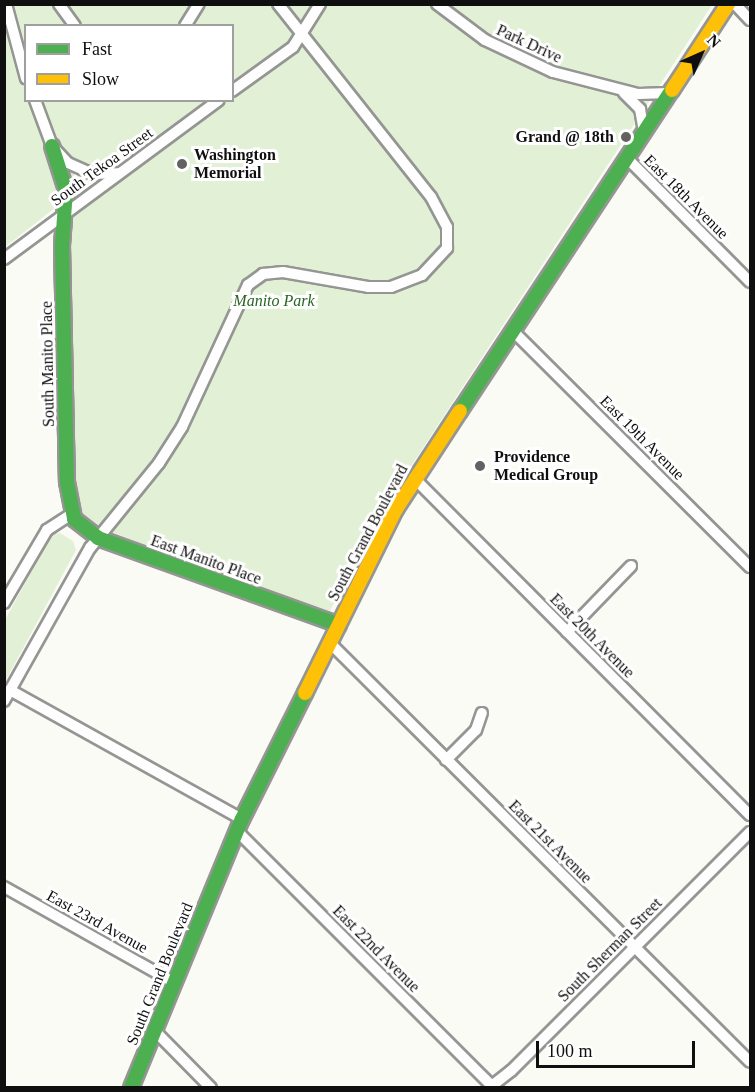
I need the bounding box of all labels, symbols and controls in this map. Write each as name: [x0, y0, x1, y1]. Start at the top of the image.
street label: Park Drive: [493, 21, 565, 67]
legend: [24, 24, 234, 102]
north arrow: [671, 24, 731, 84]
text: N: [704, 31, 724, 51]
text: Fast: [82, 39, 112, 59]
text: Slow: [82, 69, 119, 89]
street label: South Tekoa Street: [47, 124, 157, 210]
place label: Grand @ 18th: [516, 127, 614, 147]
marker: Grand @ 18th: [619, 130, 633, 144]
place label: Washington Memorial: [194, 145, 276, 183]
street label: East 18th Avenue: [639, 150, 733, 244]
marker: Washington Memorial: [175, 157, 189, 171]
park label: Manito Park: [233, 291, 315, 311]
street label: South Manito Place: [37, 301, 59, 427]
street label: East 19th Avenue: [595, 391, 689, 485]
place label: Providence Medical Group: [494, 447, 598, 485]
marker: Providence Medical Group: [471, 457, 489, 475]
street label: South Grand Boulevard: [324, 461, 412, 605]
street label: East Manito Place: [148, 531, 264, 589]
street label: East 20th Avenue: [545, 589, 639, 683]
street label: East 21st Avenue: [504, 796, 596, 888]
street label: East 23rd Avenue: [43, 886, 151, 958]
street label: South Sherman Street: [554, 894, 666, 1006]
street label: South Grand Boulevard: [123, 900, 197, 1048]
street label: East 22nd Avenue: [328, 901, 424, 997]
scale bar: [539, 1029, 698, 1067]
text: 100 m: [547, 1041, 593, 1061]

